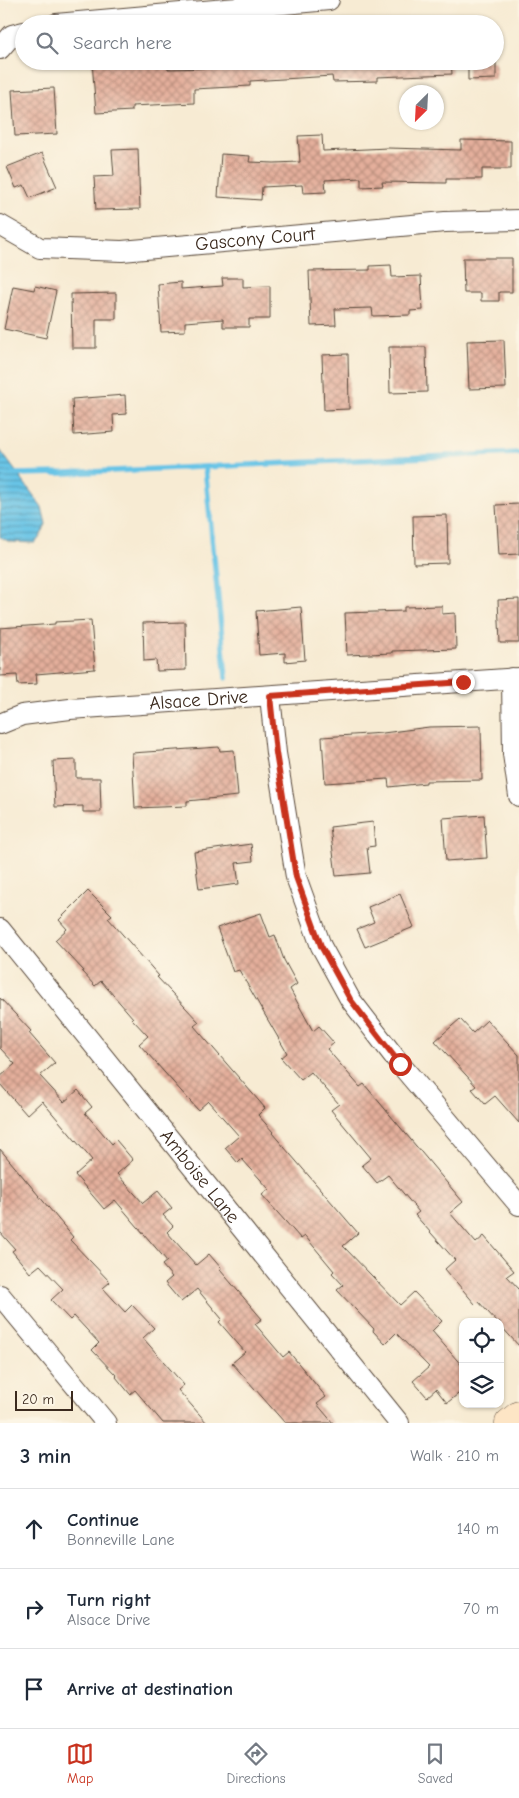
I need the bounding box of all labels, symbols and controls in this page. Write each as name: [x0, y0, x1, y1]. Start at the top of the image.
search box: [15, 15, 504, 70]
icon: search: [33, 29, 61, 57]
text: Search here: [73, 32, 172, 54]
north arrow: [399, 85, 444, 130]
street label: Gascony Court: [194, 223, 317, 255]
route end: [452, 671, 475, 694]
street label: Alsace Drive: [148, 686, 249, 715]
route start: [389, 1053, 412, 1076]
street label: Amboise Lane: [155, 1125, 244, 1228]
map controls: [459, 1318, 504, 1408]
button: locate: [459, 1318, 504, 1363]
button: layers: [459, 1363, 504, 1408]
scale bar: [15, 1388, 72, 1411]
text: 20 m: [22, 1391, 54, 1408]
text: 3 min: [20, 1444, 71, 1468]
text: Walk · 210 m: [410, 1447, 499, 1465]
text: Continue: [67, 1509, 139, 1531]
icon: ahead: [20, 1515, 48, 1543]
text: 140 m: [457, 1520, 499, 1538]
text: Bonneville Lane: [67, 1531, 175, 1549]
text: Turn right: [67, 1589, 151, 1611]
icon: right: [20, 1595, 48, 1623]
text: 70 m: [463, 1600, 499, 1618]
text: Alsace Drive: [67, 1611, 150, 1629]
icon: arrive: [20, 1675, 48, 1703]
text: Arrive at destination: [67, 1678, 233, 1700]
tab: Map: [66, 1740, 94, 1787]
tab: Directions: [226, 1740, 286, 1787]
tab: Saved: [418, 1740, 453, 1787]

